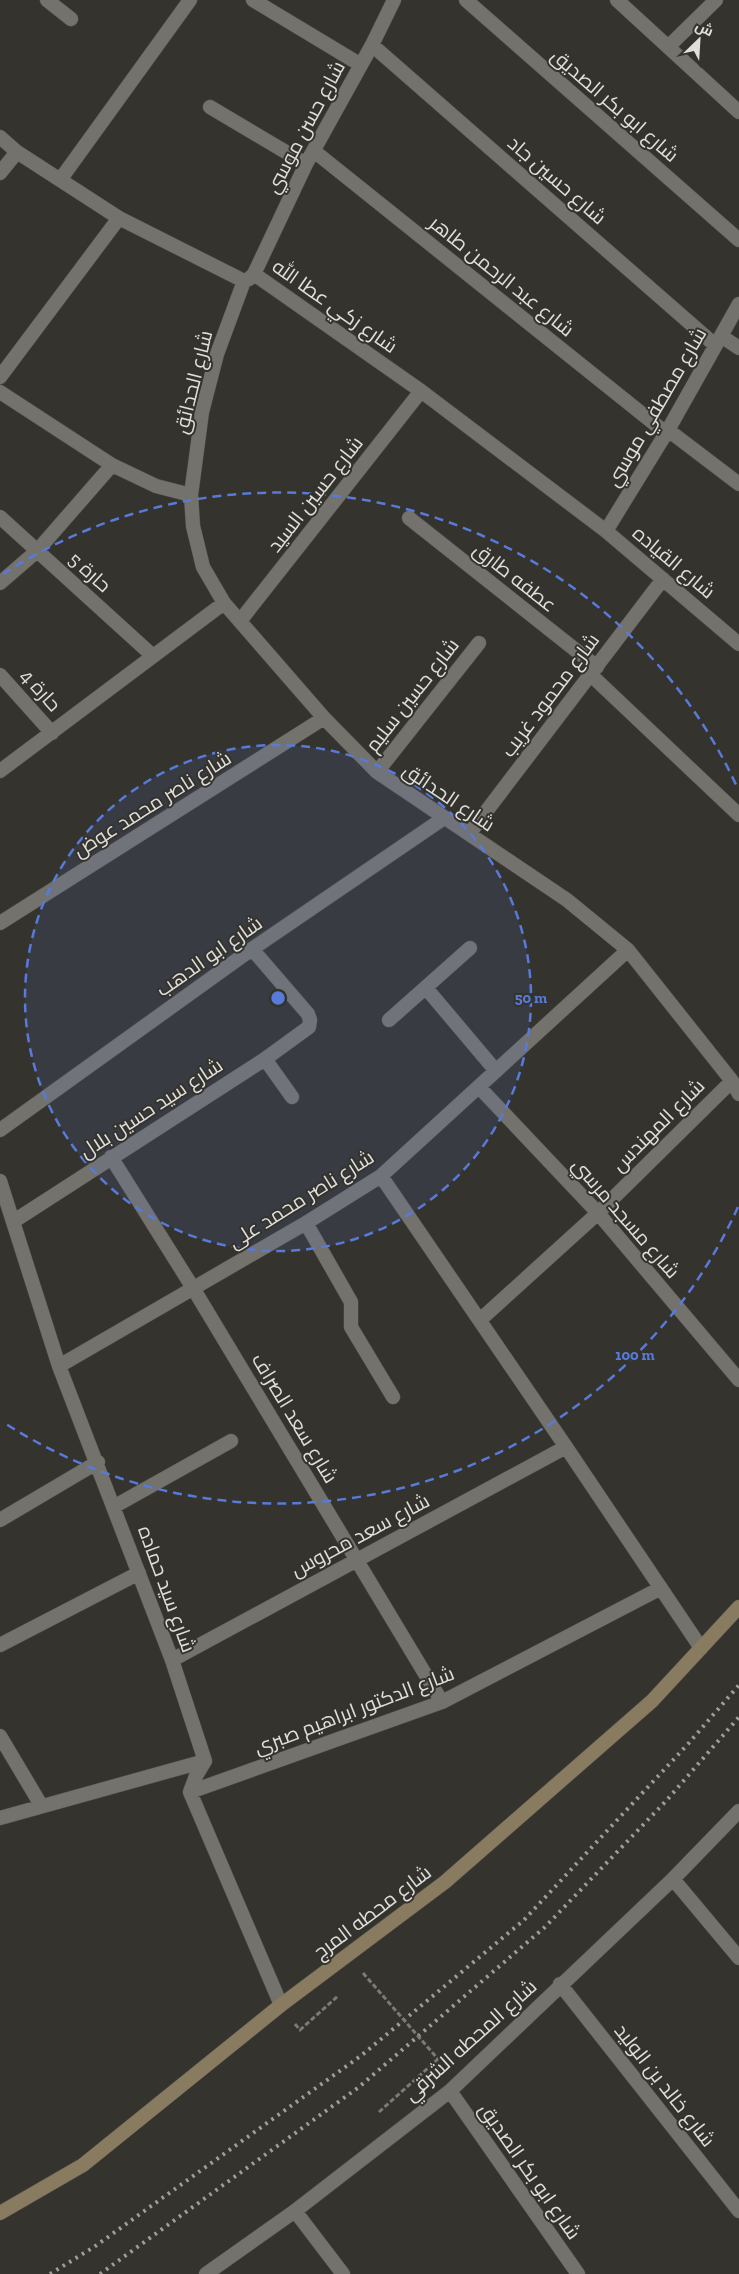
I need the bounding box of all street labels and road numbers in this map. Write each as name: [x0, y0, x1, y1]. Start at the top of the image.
street label: شارع ابو بكر الصديق: [545, 43, 684, 168]
street label: شارع حسن موسي: [260, 57, 353, 199]
street label: شارع حسين جاد: [502, 131, 611, 231]
street label: شارع عبد الرحمن طاهر: [423, 210, 579, 343]
street label: شارع زكي عطا الله: [266, 253, 403, 361]
street label: شارع مصطفي موسي: [601, 323, 715, 493]
street label: شارع الحدائق: [169, 328, 219, 437]
street label: شارع حسين السيد: [262, 431, 369, 558]
street label: شارع القياده: [627, 521, 720, 605]
street label: عطفه طارق: [468, 537, 561, 618]
street label: حارة 5: [64, 547, 116, 597]
street label: شارع محمود غريب: [496, 628, 606, 763]
street label: شارع حسين سليم: [360, 633, 465, 758]
street label: حارة 4: [16, 664, 66, 716]
street label: شارع ناصر محمد عوض: [69, 746, 236, 864]
street label: شارع الحدائق: [397, 758, 499, 838]
street label: شارع ابو الدهب: [151, 911, 268, 1003]
street label: شارع سيد حسين بلال: [75, 1053, 228, 1165]
street label: شارع المهندس: [606, 1073, 711, 1178]
street label: شارع ناصر محمد على: [224, 1144, 379, 1255]
street label: شارع مسجد مرسي: [565, 1153, 685, 1285]
street label: شارع سعد الصراف: [245, 1349, 343, 1488]
street label: شارع سعد محروس: [286, 1488, 434, 1583]
street label: شارع سيد حماده: [131, 1523, 201, 1656]
street label: شارع الدكتور ابراهيم صبري: [251, 1661, 459, 1763]
street label: شارع محطه المرج: [308, 1860, 437, 1966]
street label: شارع المحطه الشرقي: [399, 1974, 544, 2109]
street label: شارع خالد بن الوليد: [608, 2019, 720, 2152]
street label: شارع ابو بكر الصديق: [472, 2098, 586, 2245]

